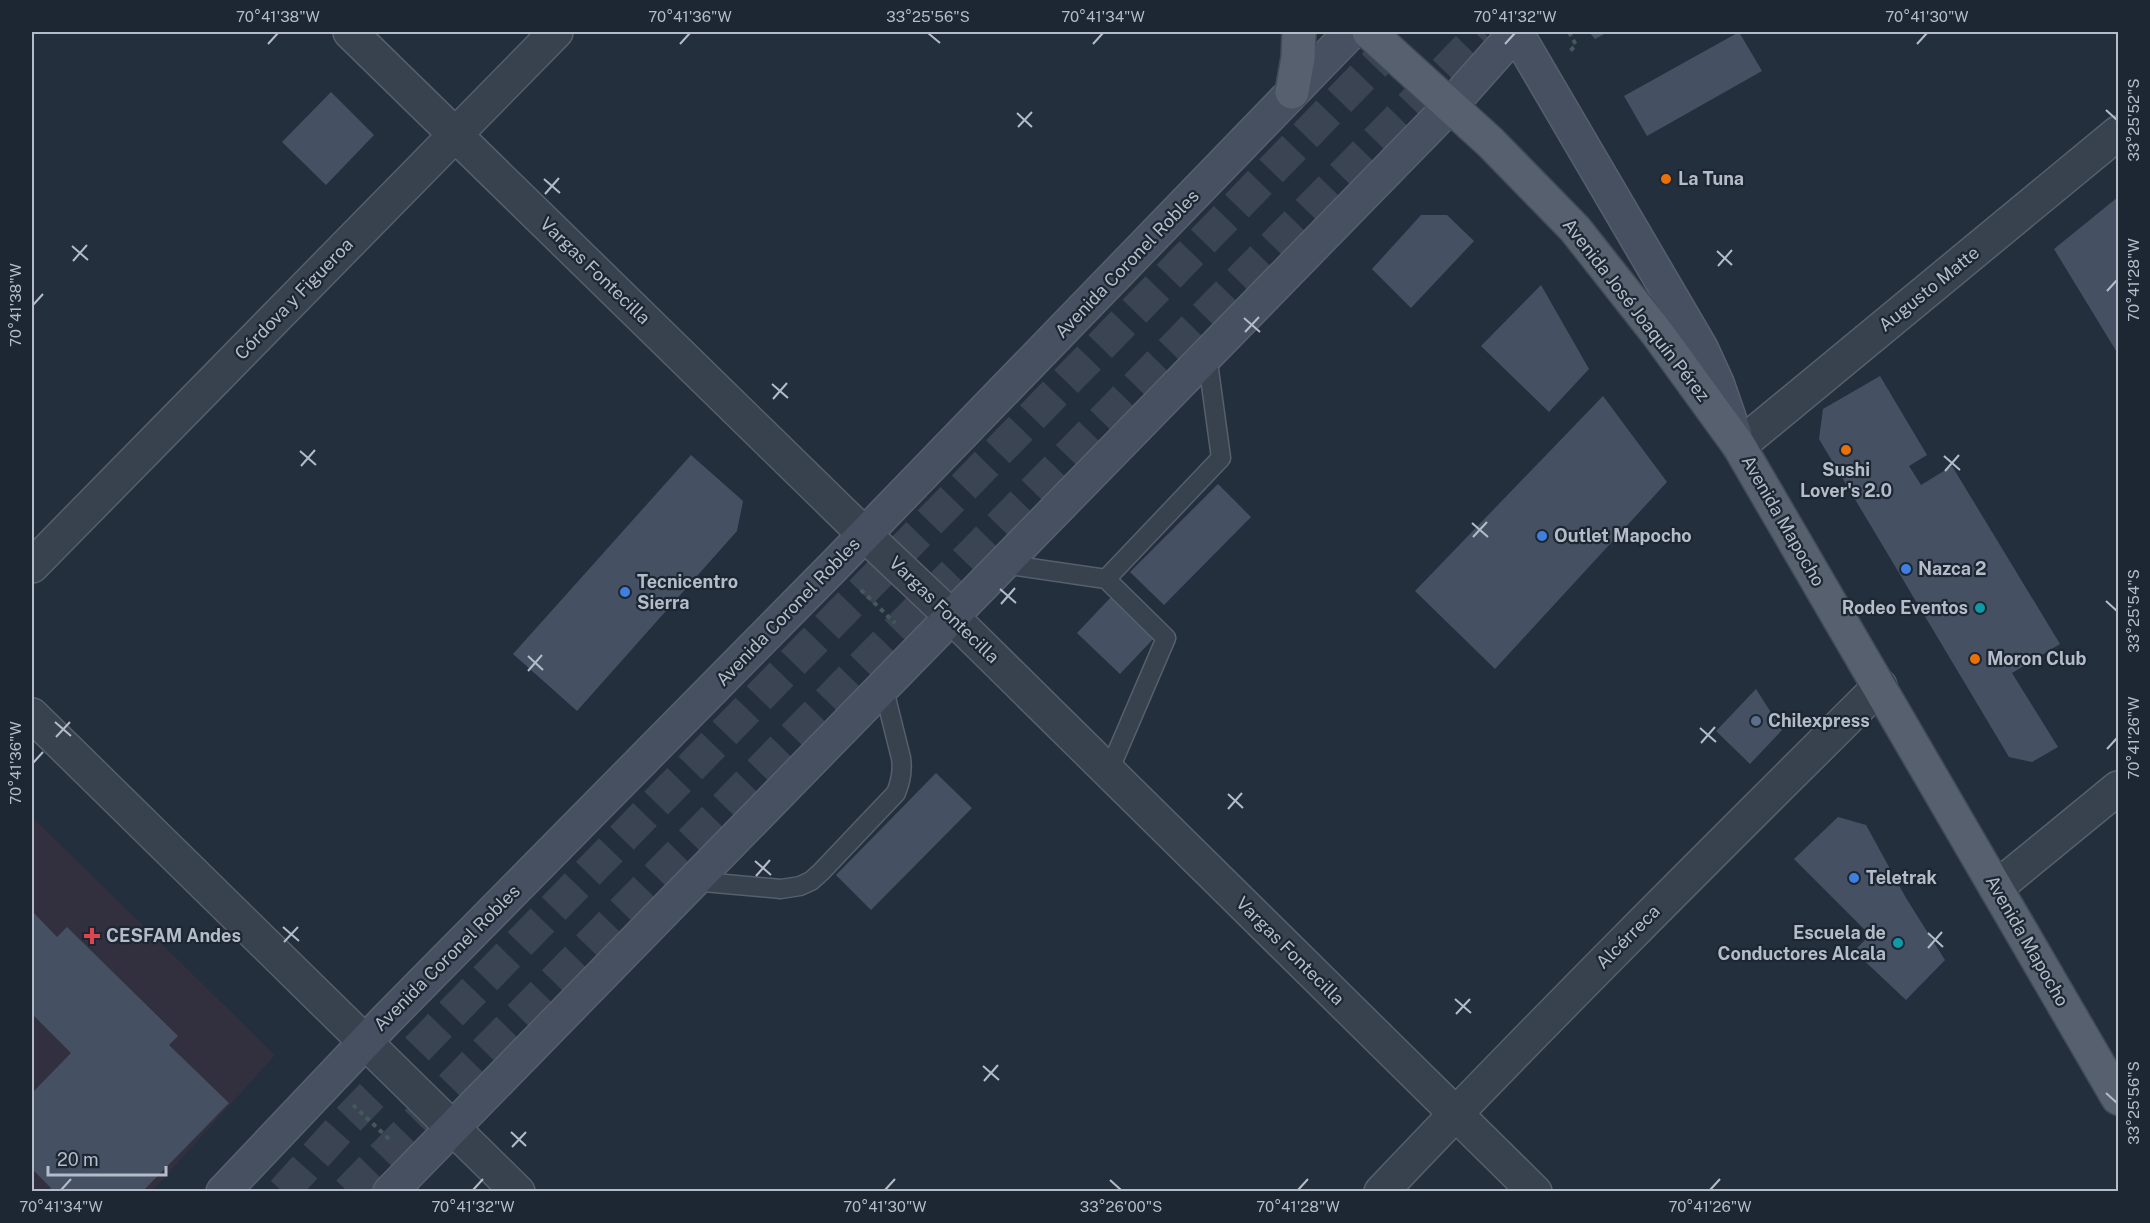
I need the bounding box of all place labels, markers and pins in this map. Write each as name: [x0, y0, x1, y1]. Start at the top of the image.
place label: La Tuna: [1678, 168, 1744, 189]
marker: La Tuna: [1659, 172, 1673, 186]
marker: Sushi Lover's 2.0: [1839, 443, 1853, 457]
place label: Sushi Lover's 2.0: [1800, 459, 1892, 501]
place label: Outlet Mapocho: [1554, 525, 1692, 546]
marker: Outlet Mapocho: [1535, 529, 1549, 543]
place label: Nazca 2: [1918, 558, 1986, 579]
marker: Nazca 2: [1899, 562, 1913, 576]
place label: Tecnicentro Sierra: [637, 571, 738, 613]
marker: Tecnicentro Sierra: [618, 585, 632, 599]
place label: Rodeo Eventos: [1842, 597, 1968, 618]
marker: Rodeo Eventos: [1973, 601, 1987, 615]
place label: Moron Club: [1987, 648, 2087, 669]
marker: Moron Club: [1968, 652, 1982, 666]
place label: Chilexpress: [1768, 710, 1870, 731]
marker: Chilexpress: [1749, 714, 1763, 728]
place label: Teletrak: [1866, 867, 1937, 888]
marker: Teletrak: [1847, 871, 1861, 885]
place label: Escuela de Conductores Alcala: [1718, 922, 1886, 964]
place label: CESFAM Andes: [106, 925, 241, 946]
marker: CESFAM Andes: [83, 927, 101, 945]
marker: Escuela de Conductores Alcala: [1891, 936, 1905, 950]

